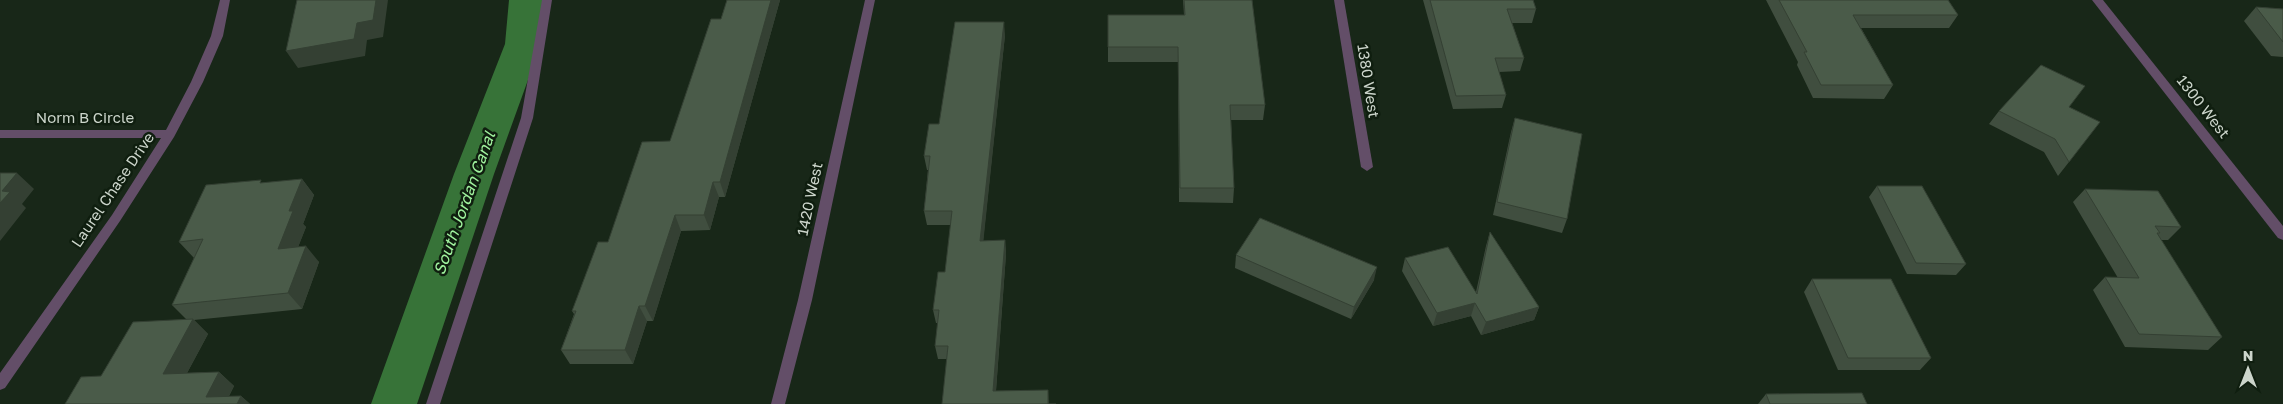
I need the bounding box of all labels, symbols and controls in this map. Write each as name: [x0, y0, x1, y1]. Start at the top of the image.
street label: 1380 West: [1354, 43, 1384, 119]
street label: 1300 West: [2174, 71, 2234, 141]
street label: Norm B Circle: [36, 108, 135, 126]
street label: Laurel Chase Drive: [67, 128, 157, 250]
water label: South Jordan Canal: [429, 128, 500, 277]
street label: 1420 West: [792, 160, 826, 237]
north arrow: [2223, 344, 2273, 394]
text: N: [2243, 347, 2253, 364]

